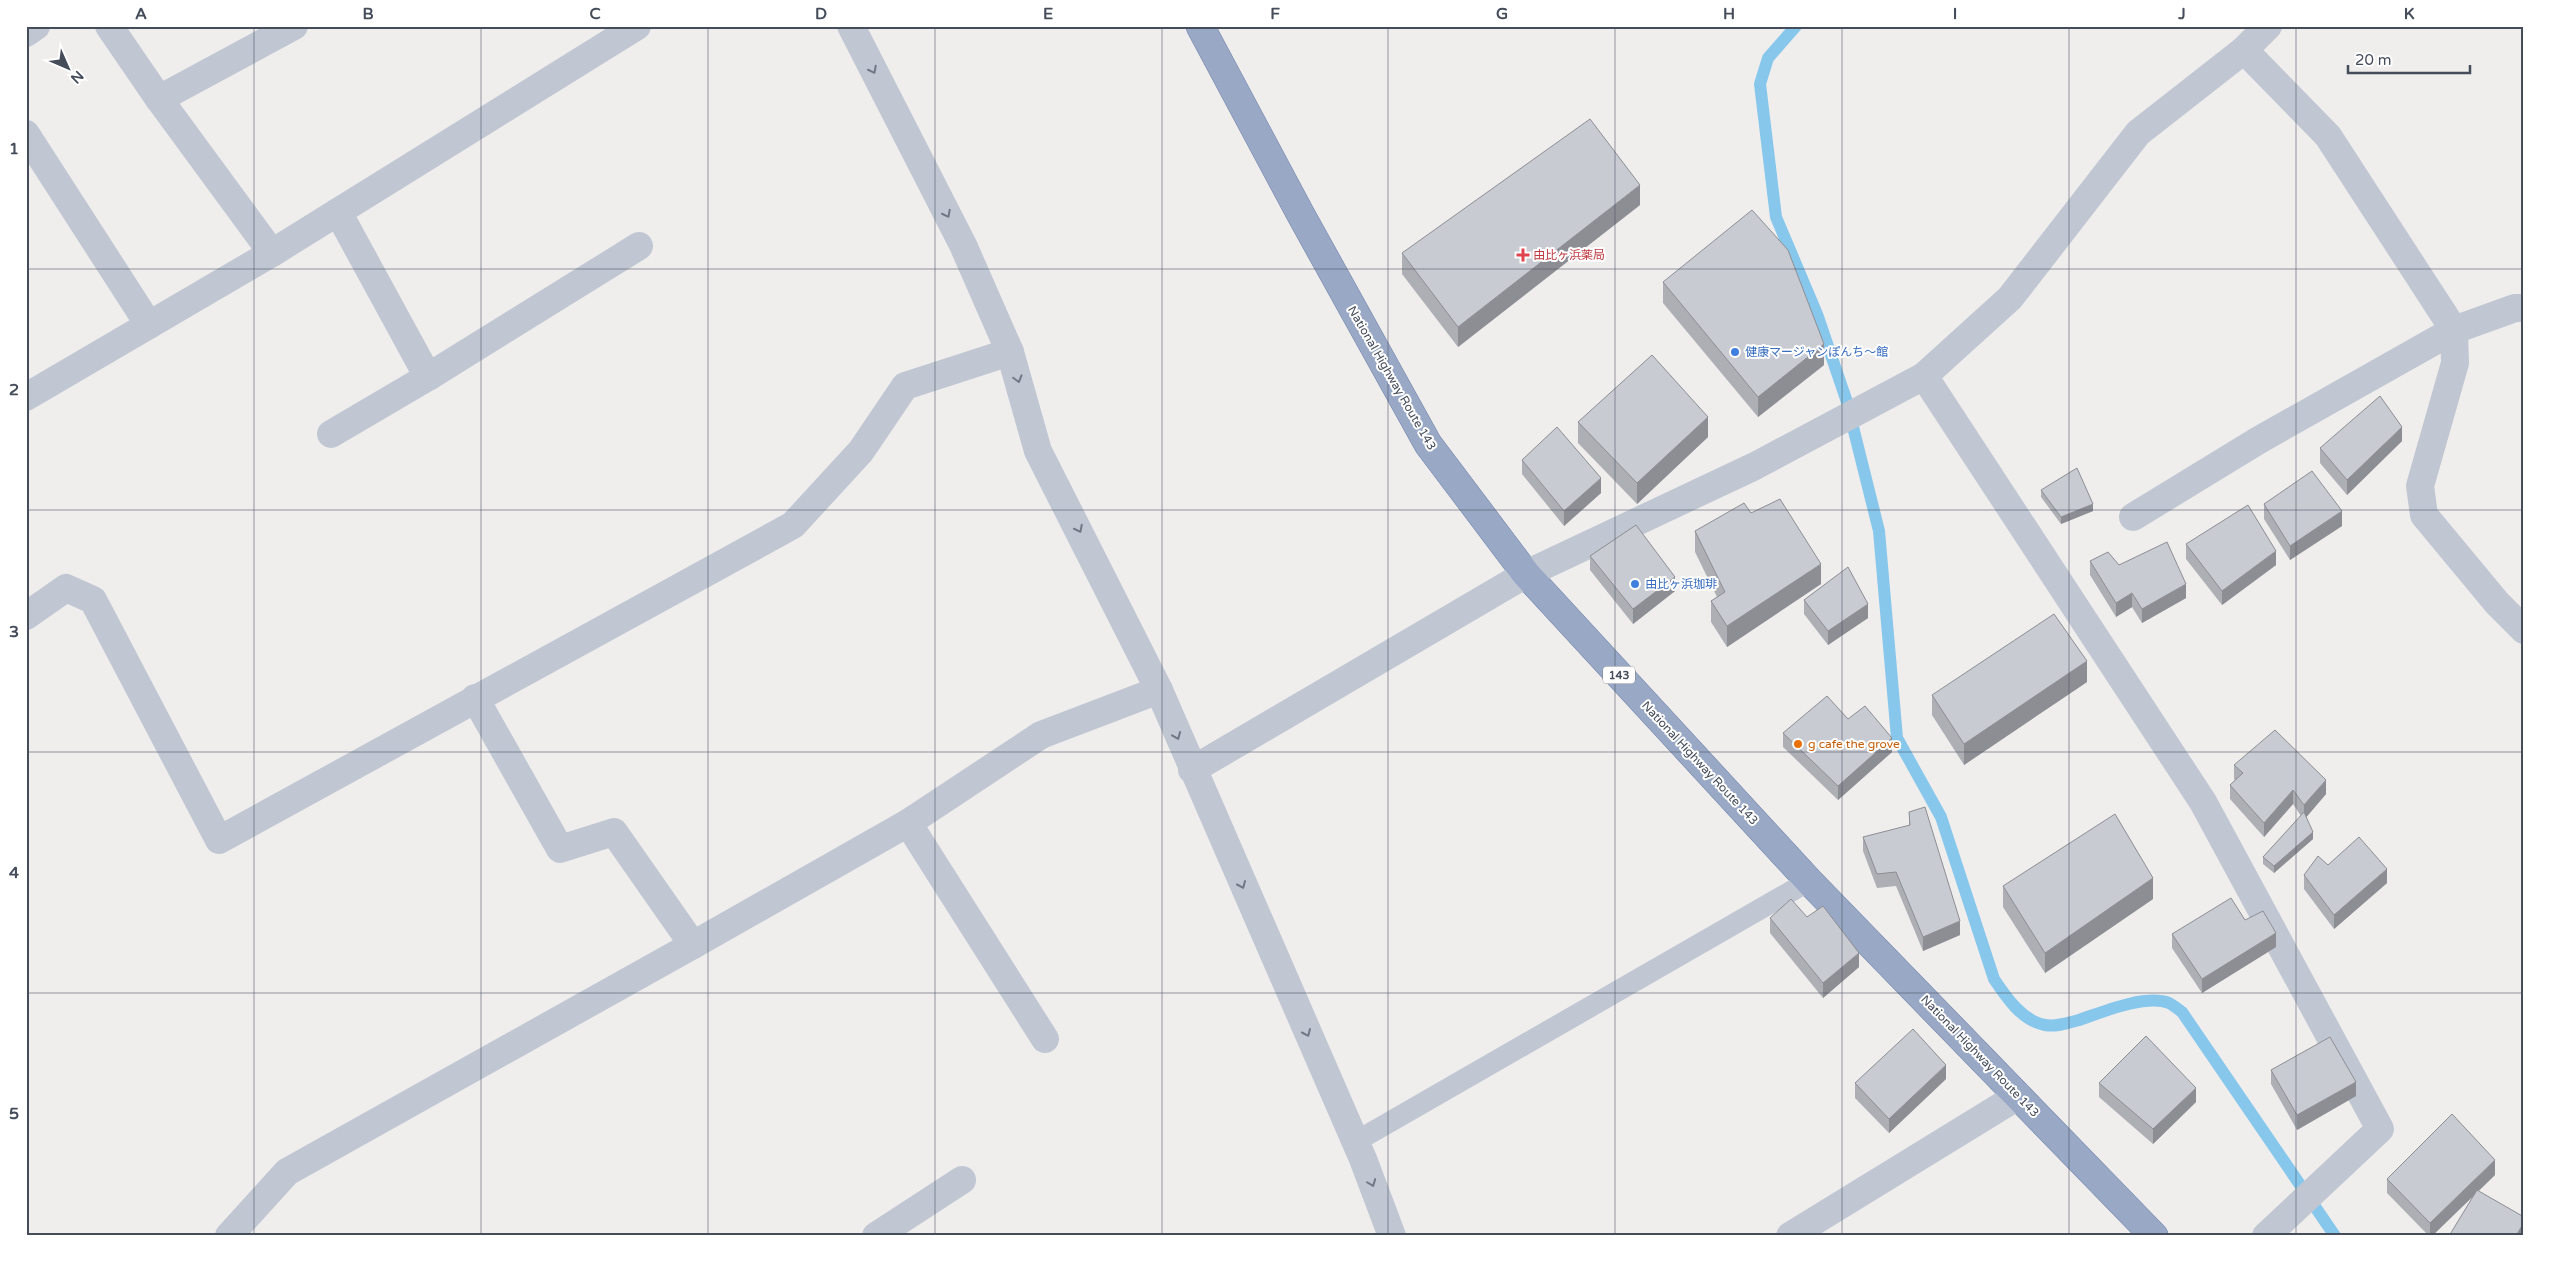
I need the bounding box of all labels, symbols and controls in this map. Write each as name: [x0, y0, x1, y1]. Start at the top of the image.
text: A: [135, 4, 147, 24]
text: B: [362, 4, 374, 24]
text: C: [589, 4, 601, 24]
text: D: [815, 4, 827, 24]
text: E: [1043, 4, 1053, 24]
text: F: [1270, 4, 1280, 24]
text: G: [1496, 4, 1508, 24]
text: H: [1723, 4, 1735, 24]
text: I: [1953, 4, 1957, 24]
text: J: [2177, 4, 2186, 24]
text: K: [2404, 4, 2415, 24]
north arrow: [42, 42, 92, 92]
scale bar: [2348, 42, 2470, 74]
text: 20 m: [2355, 51, 2392, 69]
one-way arrow: [867, 64, 877, 73]
text: N: [67, 67, 87, 87]
text: 1: [9, 139, 19, 159]
one-way arrow: [941, 209, 951, 218]
place label: 由比ヶ浜薬局: [1533, 248, 1605, 262]
marker: 由比ヶ浜薬局: [1517, 249, 1529, 261]
street label: National Highway Route 143: [1345, 304, 1439, 452]
place label: 健康マージャンぽんち～館: [1745, 345, 1888, 359]
marker: 健康マージャンぽんち～館: [1729, 346, 1741, 358]
one-way arrow: [1013, 375, 1023, 383]
text: 2: [9, 380, 19, 400]
one-way arrow: [1073, 524, 1083, 533]
place label: 由比ヶ浜珈琲: [1645, 577, 1717, 591]
marker: 由比ヶ浜珈琲: [1629, 578, 1641, 590]
text: 3: [9, 622, 19, 642]
road number: 143: [1603, 666, 1635, 684]
street label: National Highway Route 143: [1639, 698, 1761, 828]
one-way arrow: [1172, 731, 1182, 739]
place label: g cafe the grove: [1808, 737, 1900, 751]
marker: g cafe the grove: [1792, 738, 1804, 750]
text: 4: [9, 863, 19, 883]
one-way arrow: [1236, 880, 1247, 889]
street label: National Highway Route 143: [1918, 992, 2042, 1120]
one-way arrow: [1301, 1028, 1312, 1037]
text: 5: [9, 1104, 19, 1124]
one-way arrow: [1366, 1178, 1376, 1186]

